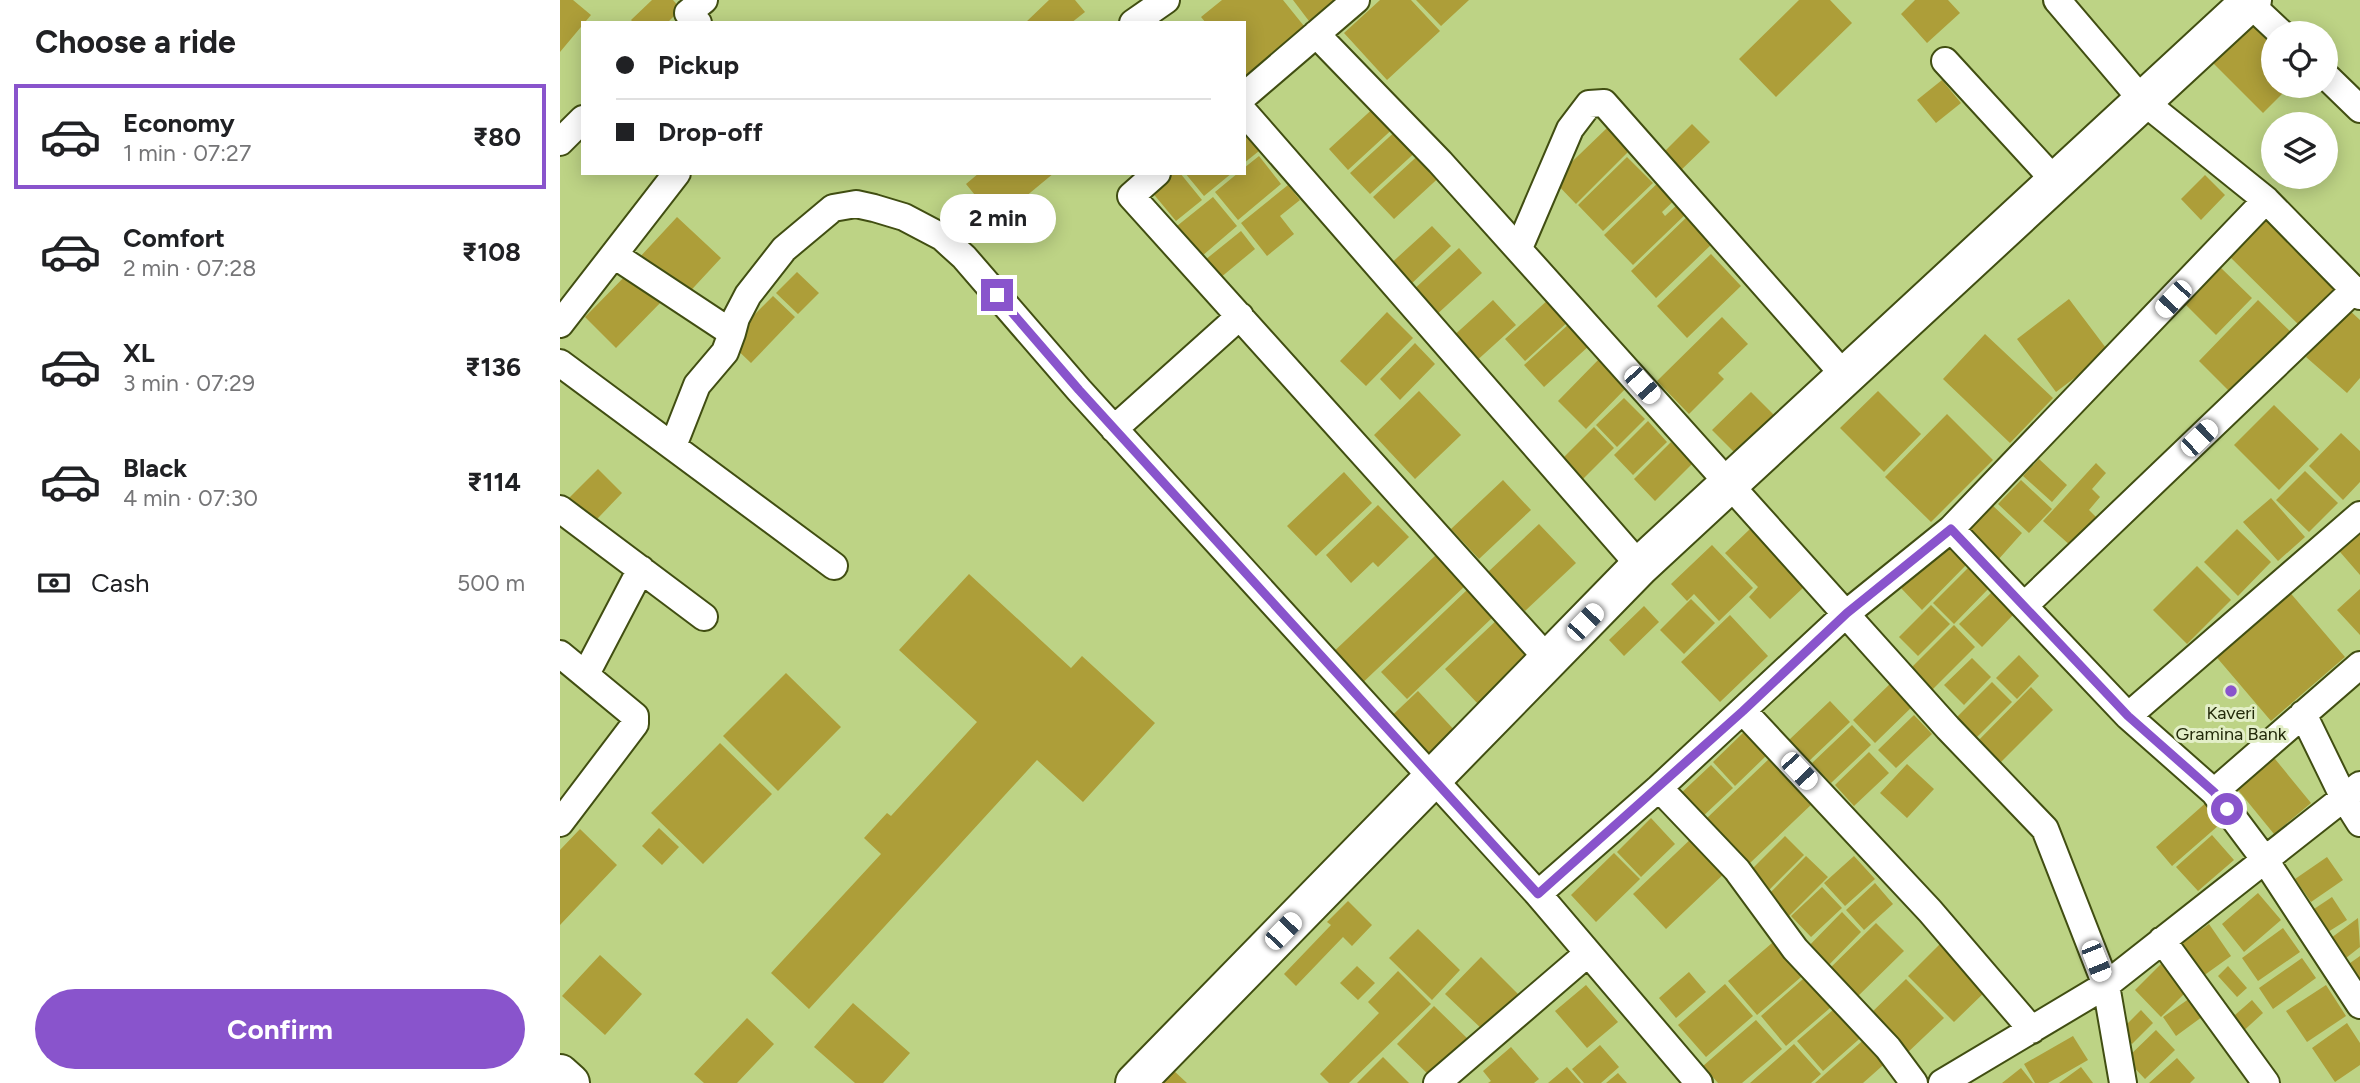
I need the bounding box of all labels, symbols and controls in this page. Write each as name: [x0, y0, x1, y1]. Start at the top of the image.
map controls: [2261, 21, 2338, 189]
button: locate: [2261, 21, 2338, 98]
text: Choose a ride: [35, 23, 236, 61]
text: Pickup: [658, 49, 739, 81]
icon: car: [39, 105, 102, 168]
text: Economy: [123, 107, 235, 139]
button: layers: [2261, 112, 2338, 189]
text: Drop-off: [658, 116, 763, 148]
text: ₹80: [473, 121, 521, 153]
text: 1 min · 07:27: [123, 139, 251, 167]
callout: 2 min: [939, 194, 1055, 243]
text: 2 min: [969, 204, 1027, 232]
icon: car: [39, 220, 102, 283]
text: Comfort: [123, 222, 225, 254]
text: ₹108: [462, 236, 521, 268]
text: 2 min · 07:28: [123, 254, 256, 282]
car: [2151, 276, 2196, 322]
route end: [981, 279, 1013, 311]
icon: car: [39, 335, 102, 398]
text: XL: [123, 337, 155, 369]
text: ₹136: [465, 351, 521, 383]
car: [1621, 362, 1664, 408]
text: 3 min · 07:29: [123, 369, 255, 397]
car: [2177, 416, 2222, 460]
icon: car: [39, 450, 102, 513]
text: Black: [123, 452, 187, 484]
text: ₹114: [467, 466, 521, 498]
text: 4 min · 07:30: [123, 484, 258, 512]
icon: cash: [35, 564, 73, 602]
text: Cash: [91, 567, 150, 599]
text: 500 m: [457, 569, 525, 597]
car: [1563, 600, 1608, 644]
marker: Kaveri Gramina Bank: [2223, 683, 2239, 699]
place label: Kaveri Gramina Bank: [2175, 702, 2287, 745]
car: [1777, 748, 1822, 794]
route start: [2211, 793, 2243, 825]
car: [1261, 909, 1306, 953]
car: [2079, 938, 2114, 984]
button: Confirm: [35, 989, 525, 1069]

